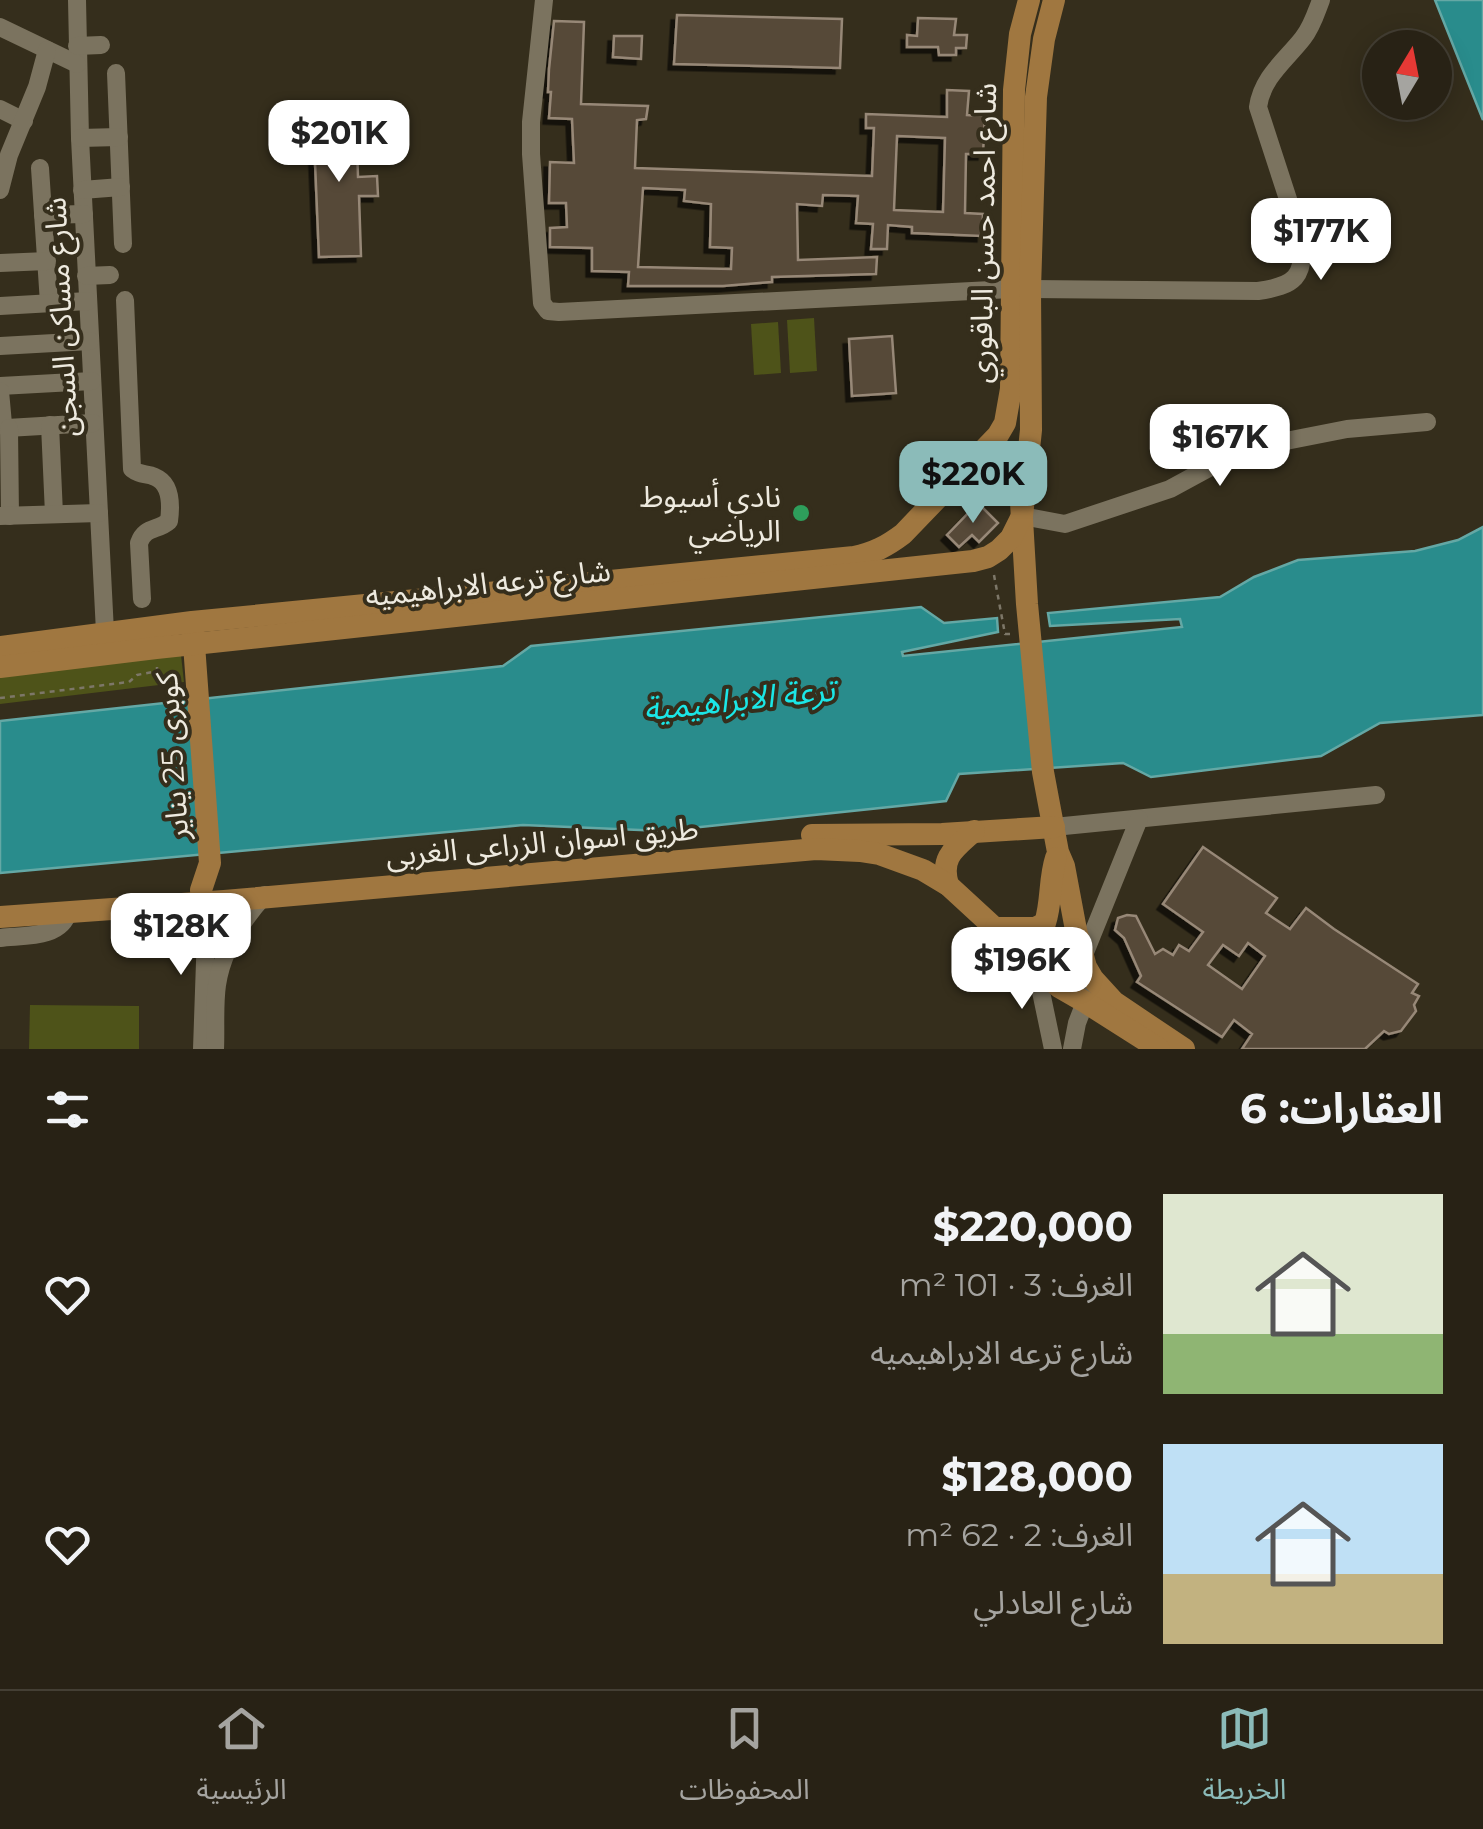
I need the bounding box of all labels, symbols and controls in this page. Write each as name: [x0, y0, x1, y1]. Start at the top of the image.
north arrow: [1362, 30, 1452, 120]
map controls: [1362, 30, 1452, 120]
street label: شارع احمد حسن الباقوري: [962, 82, 1009, 384]
pin: $201K: [269, 100, 409, 185]
text: $201K: [290, 113, 388, 152]
street label: شارع مساكن السجن: [36, 196, 90, 438]
pin: $177K: [1251, 198, 1391, 283]
text: $177K: [1273, 211, 1369, 250]
pin: $167K: [1150, 404, 1290, 489]
text: $167K: [1172, 417, 1268, 456]
pin: $220K: [903, 441, 1043, 526]
text: $220K: [921, 454, 1025, 493]
place label: نادي أسيوط الرياضي: [640, 478, 781, 553]
marker: نادي أسيوط الرياضي: [790, 502, 812, 524]
street label: شارع ترعه الابراهيميه: [364, 552, 613, 618]
water label: ترعة الابراهيمية: [641, 669, 841, 728]
street label: كوبرى 25 يناير: [148, 670, 196, 842]
street label: طريق اسوان الزراعى الغربى: [384, 810, 700, 874]
pin: $128K: [111, 893, 251, 978]
text: $128K: [133, 906, 229, 945]
pin: $196K: [952, 927, 1092, 1012]
text: $196K: [973, 940, 1071, 979]
icon: filters: [40, 1082, 95, 1137]
text: العقارات: 6: [1240, 1082, 1443, 1134]
text: $220,000: [933, 1200, 1133, 1252]
icon: home: [1243, 1234, 1363, 1354]
text: الغرف: 3 · 101 m²: [899, 1265, 1133, 1304]
icon: heart: [40, 1267, 95, 1322]
text: شارع ترعه الابراهيميه: [870, 1333, 1133, 1372]
text: $128,000: [941, 1450, 1133, 1502]
icon: home: [1243, 1484, 1363, 1604]
text: الغرف: 2 · 62 m²: [905, 1515, 1133, 1554]
icon: heart: [40, 1517, 95, 1572]
text: شارع العادلي: [973, 1583, 1133, 1622]
tab: الرئيسية: [197, 1701, 287, 1820]
tab: المحفوظات: [680, 1701, 810, 1820]
tab: الخريطة: [1203, 1701, 1286, 1820]

